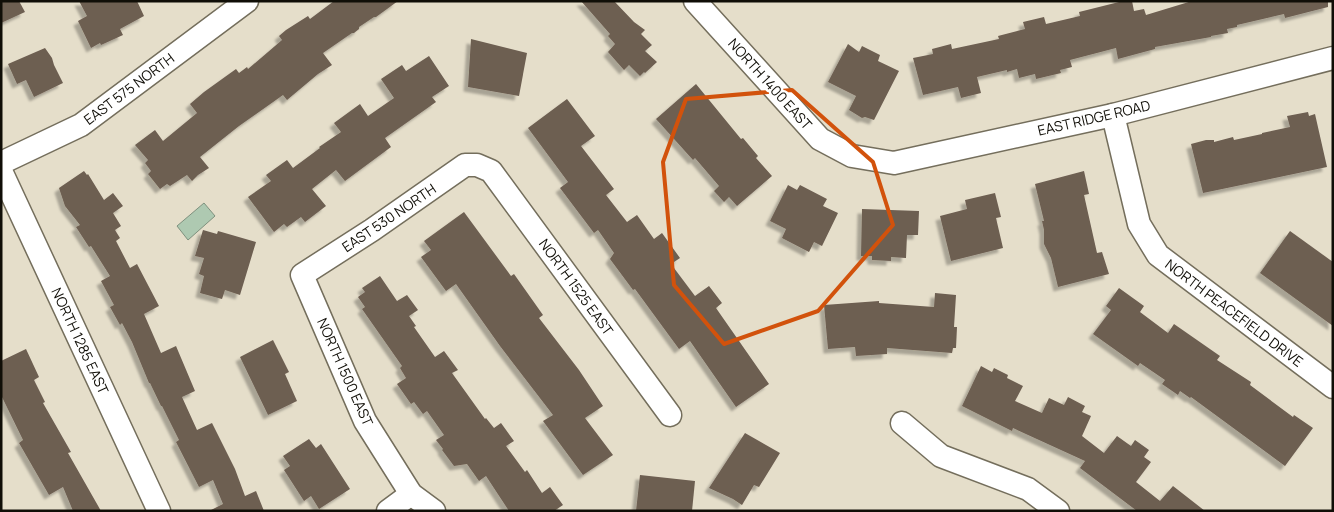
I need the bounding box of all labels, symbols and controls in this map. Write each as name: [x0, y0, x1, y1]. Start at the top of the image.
street label: NORTH 1400 EAST: [724, 34, 817, 134]
street label: EAST 575 NORTH: [80, 48, 178, 129]
street label: EAST RIDGE ROAD: [1036, 95, 1152, 140]
street label: EAST 530 NORTH: [338, 179, 439, 256]
street label: NORTH 1525 EAST: [535, 235, 618, 339]
street label: NORTH PEACEFIELD DRIVE: [1162, 254, 1307, 371]
street label: NORTH 1285 EAST: [47, 285, 114, 398]
street label: NORTH 1500 EAST: [313, 315, 378, 429]

